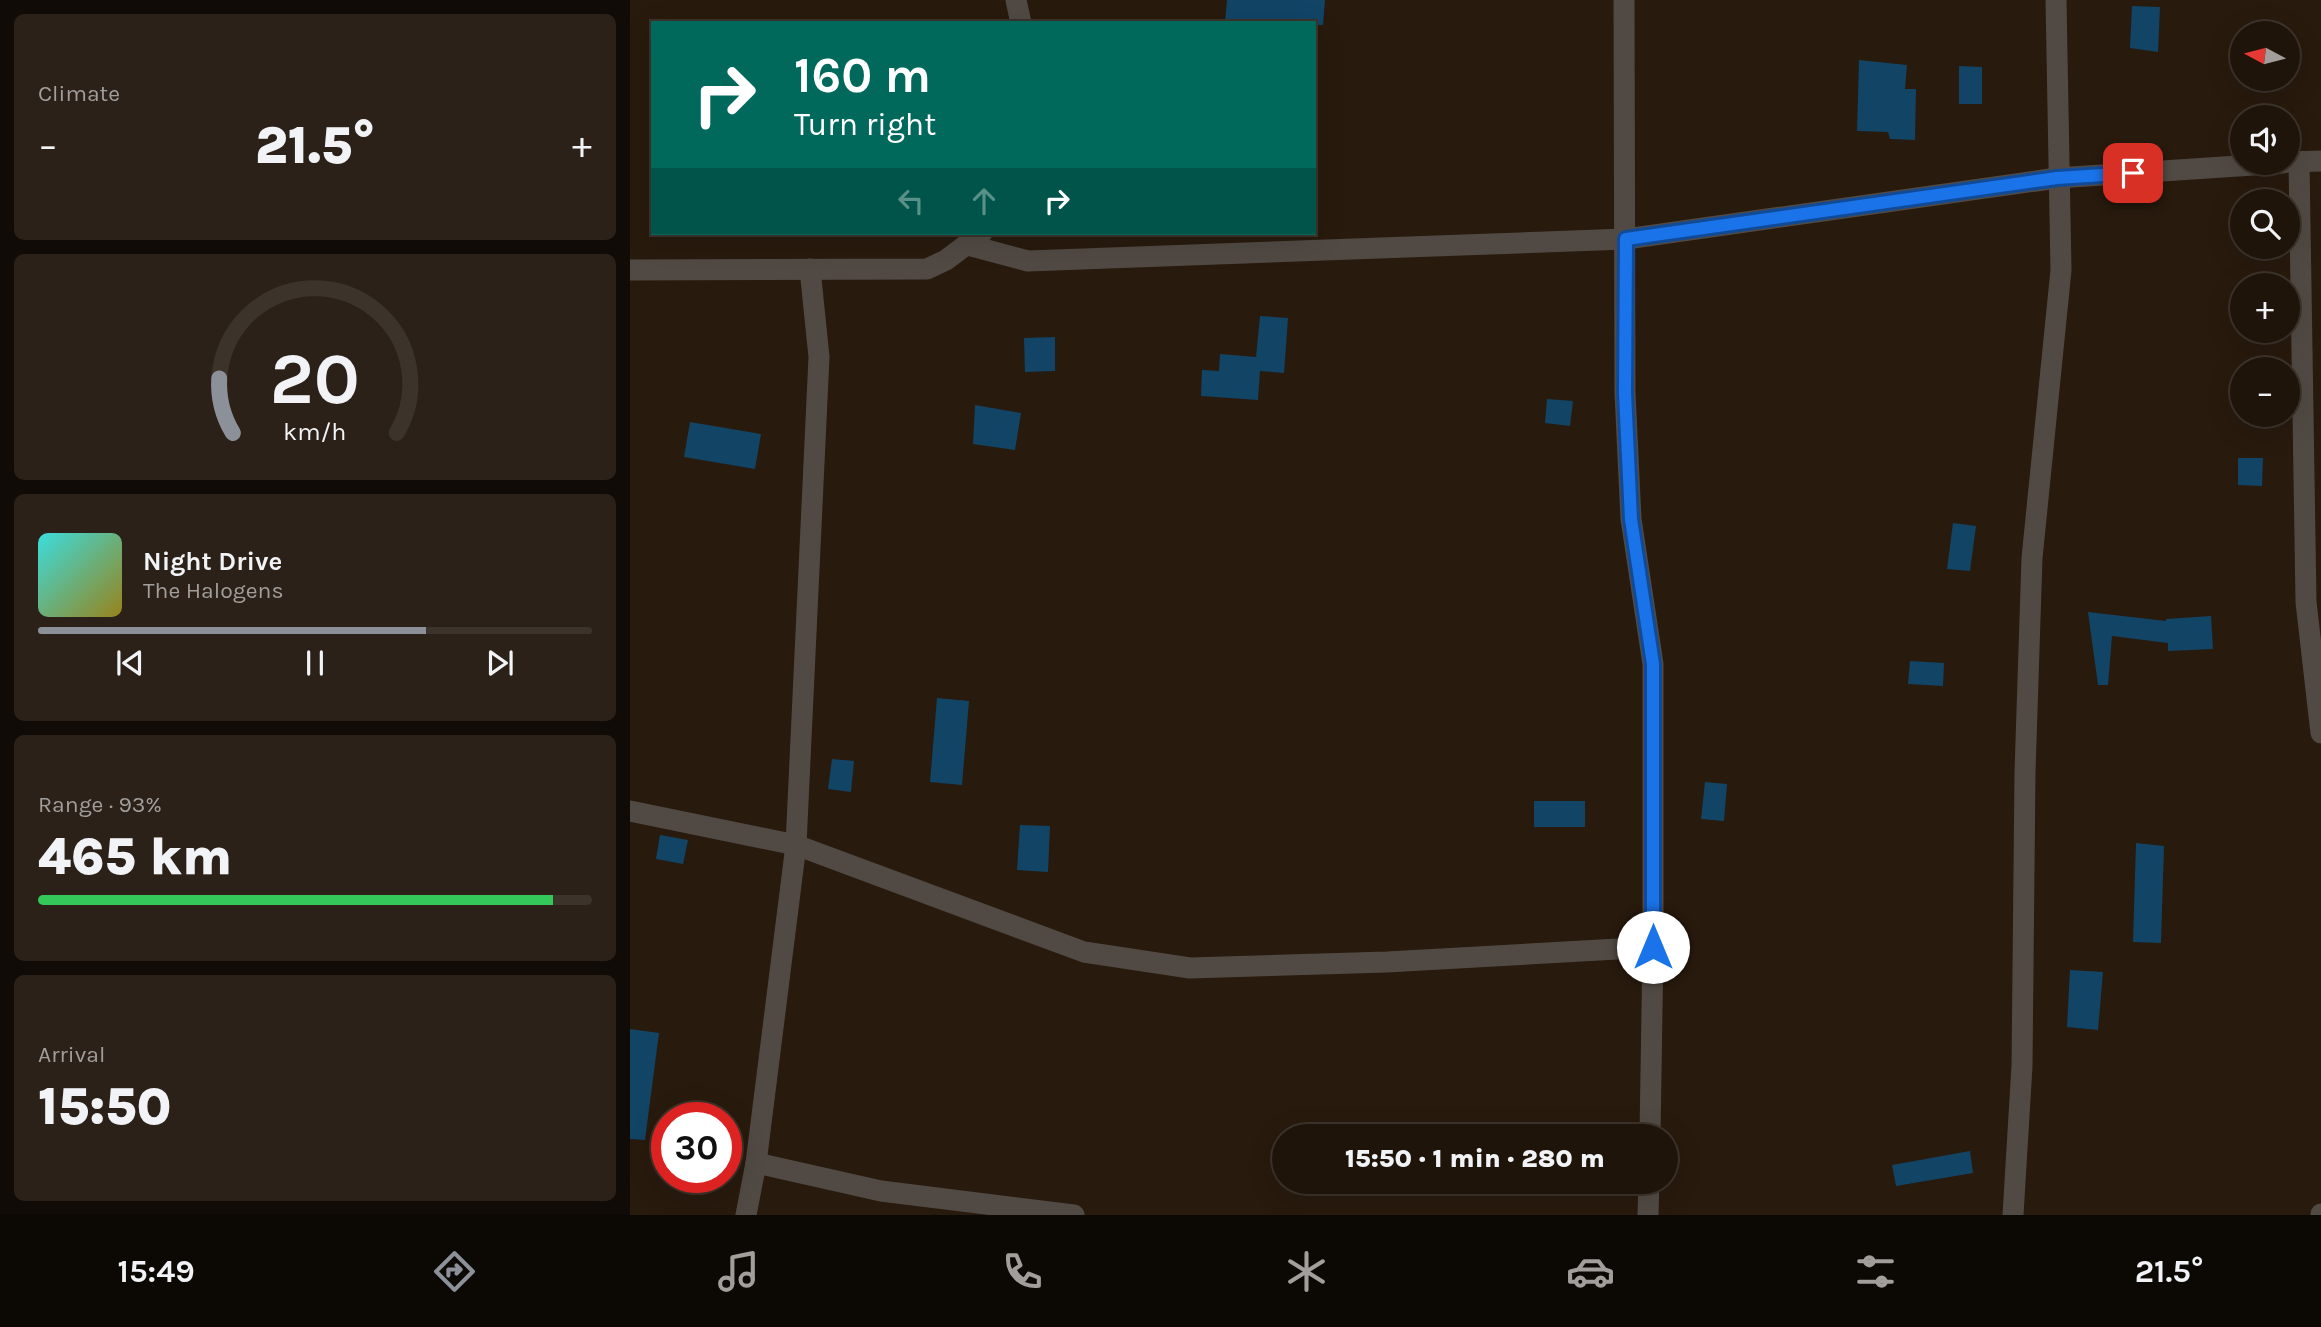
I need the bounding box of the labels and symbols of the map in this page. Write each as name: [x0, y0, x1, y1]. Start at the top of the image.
north arrow: [2230, 21, 2300, 91]
pin: [2103, 143, 2163, 203]
position arrow: [1616, 910, 1690, 984]
speed limit sign: 30: [651, 1102, 742, 1193]

